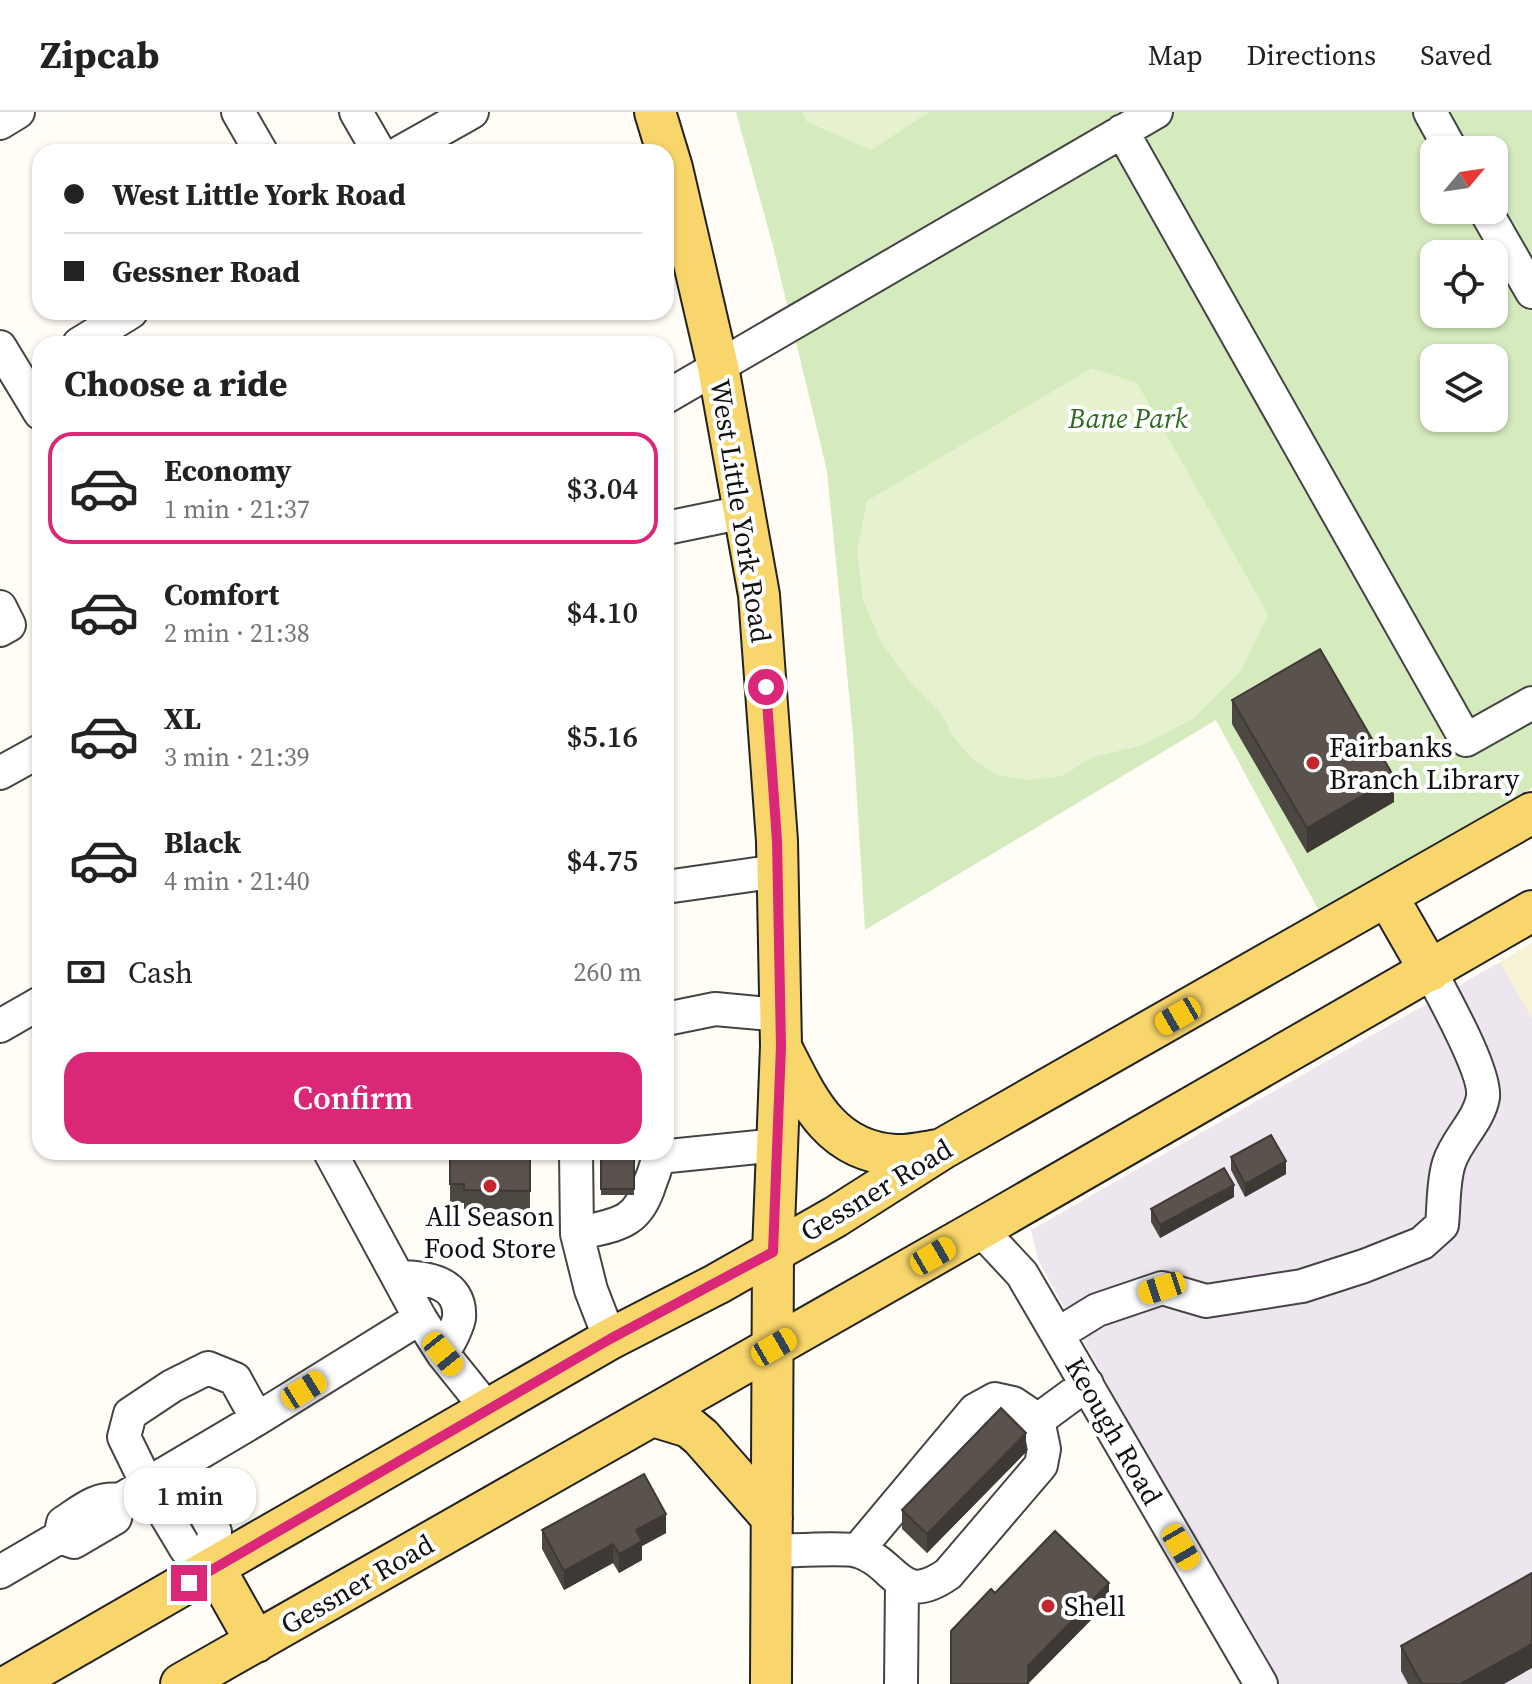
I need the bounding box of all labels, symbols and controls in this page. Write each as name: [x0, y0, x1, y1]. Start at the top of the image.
text: Zipcab: [40, 29, 159, 81]
text: Map: [1148, 36, 1203, 74]
text: Directions: [1247, 36, 1376, 74]
text: Saved: [1420, 36, 1492, 74]
north arrow: [1420, 136, 1508, 224]
map controls: [1420, 136, 1508, 432]
text: West Little York Road: [112, 174, 406, 215]
button: locate: [1420, 240, 1508, 328]
text: Gessner Road: [112, 251, 300, 292]
button: layers: [1420, 344, 1508, 432]
text: Choose a ride: [64, 359, 287, 408]
street label: West Little York Road: [701, 377, 781, 646]
park label: Bane Park: [1067, 399, 1189, 437]
text: Economy: [164, 450, 292, 491]
icon: car: [68, 452, 140, 524]
text: $3.04: [567, 468, 638, 509]
text: 1 min · 21:37: [164, 491, 310, 527]
text: Comfort: [164, 574, 279, 615]
icon: car: [68, 576, 140, 648]
text: $4.10: [567, 592, 638, 633]
text: 2 min · 21:38: [164, 615, 310, 651]
route start: [748, 669, 784, 705]
text: XL: [164, 698, 201, 739]
icon: car: [68, 700, 140, 772]
text: $5.16: [567, 716, 638, 757]
place label: Fairbanks Branch Library: [1329, 728, 1520, 798]
text: 3 min · 21:39: [164, 739, 310, 775]
marker: Fairbanks Branch Library: [1304, 754, 1322, 772]
text: Black: [164, 822, 241, 863]
icon: car: [68, 824, 140, 896]
text: $4.75: [567, 840, 638, 881]
text: 4 min · 21:40: [164, 863, 310, 899]
icon: cash: [64, 950, 108, 994]
text: Cash: [128, 952, 193, 993]
text: 260 m: [574, 954, 642, 990]
car: [1151, 994, 1205, 1038]
button: Confirm: [64, 1052, 642, 1144]
street label: Gessner Road: [793, 1130, 959, 1250]
marker: All Season Food Store: [481, 1177, 499, 1195]
place label: All Season Food Store: [424, 1197, 556, 1267]
car: [906, 1234, 960, 1278]
car: [1135, 1269, 1189, 1307]
car: [747, 1325, 801, 1369]
car: [419, 1328, 467, 1380]
street label: Keough Road: [1056, 1350, 1172, 1512]
car: [277, 1367, 331, 1413]
callout: 1 min: [123, 1467, 255, 1523]
text: 1 min: [157, 1478, 223, 1514]
car: [1159, 1520, 1203, 1574]
street label: Gessner Road: [274, 1525, 441, 1643]
route end: [171, 1565, 207, 1601]
place label: Shell: [1064, 1587, 1126, 1625]
marker: Shell: [1039, 1597, 1057, 1615]

